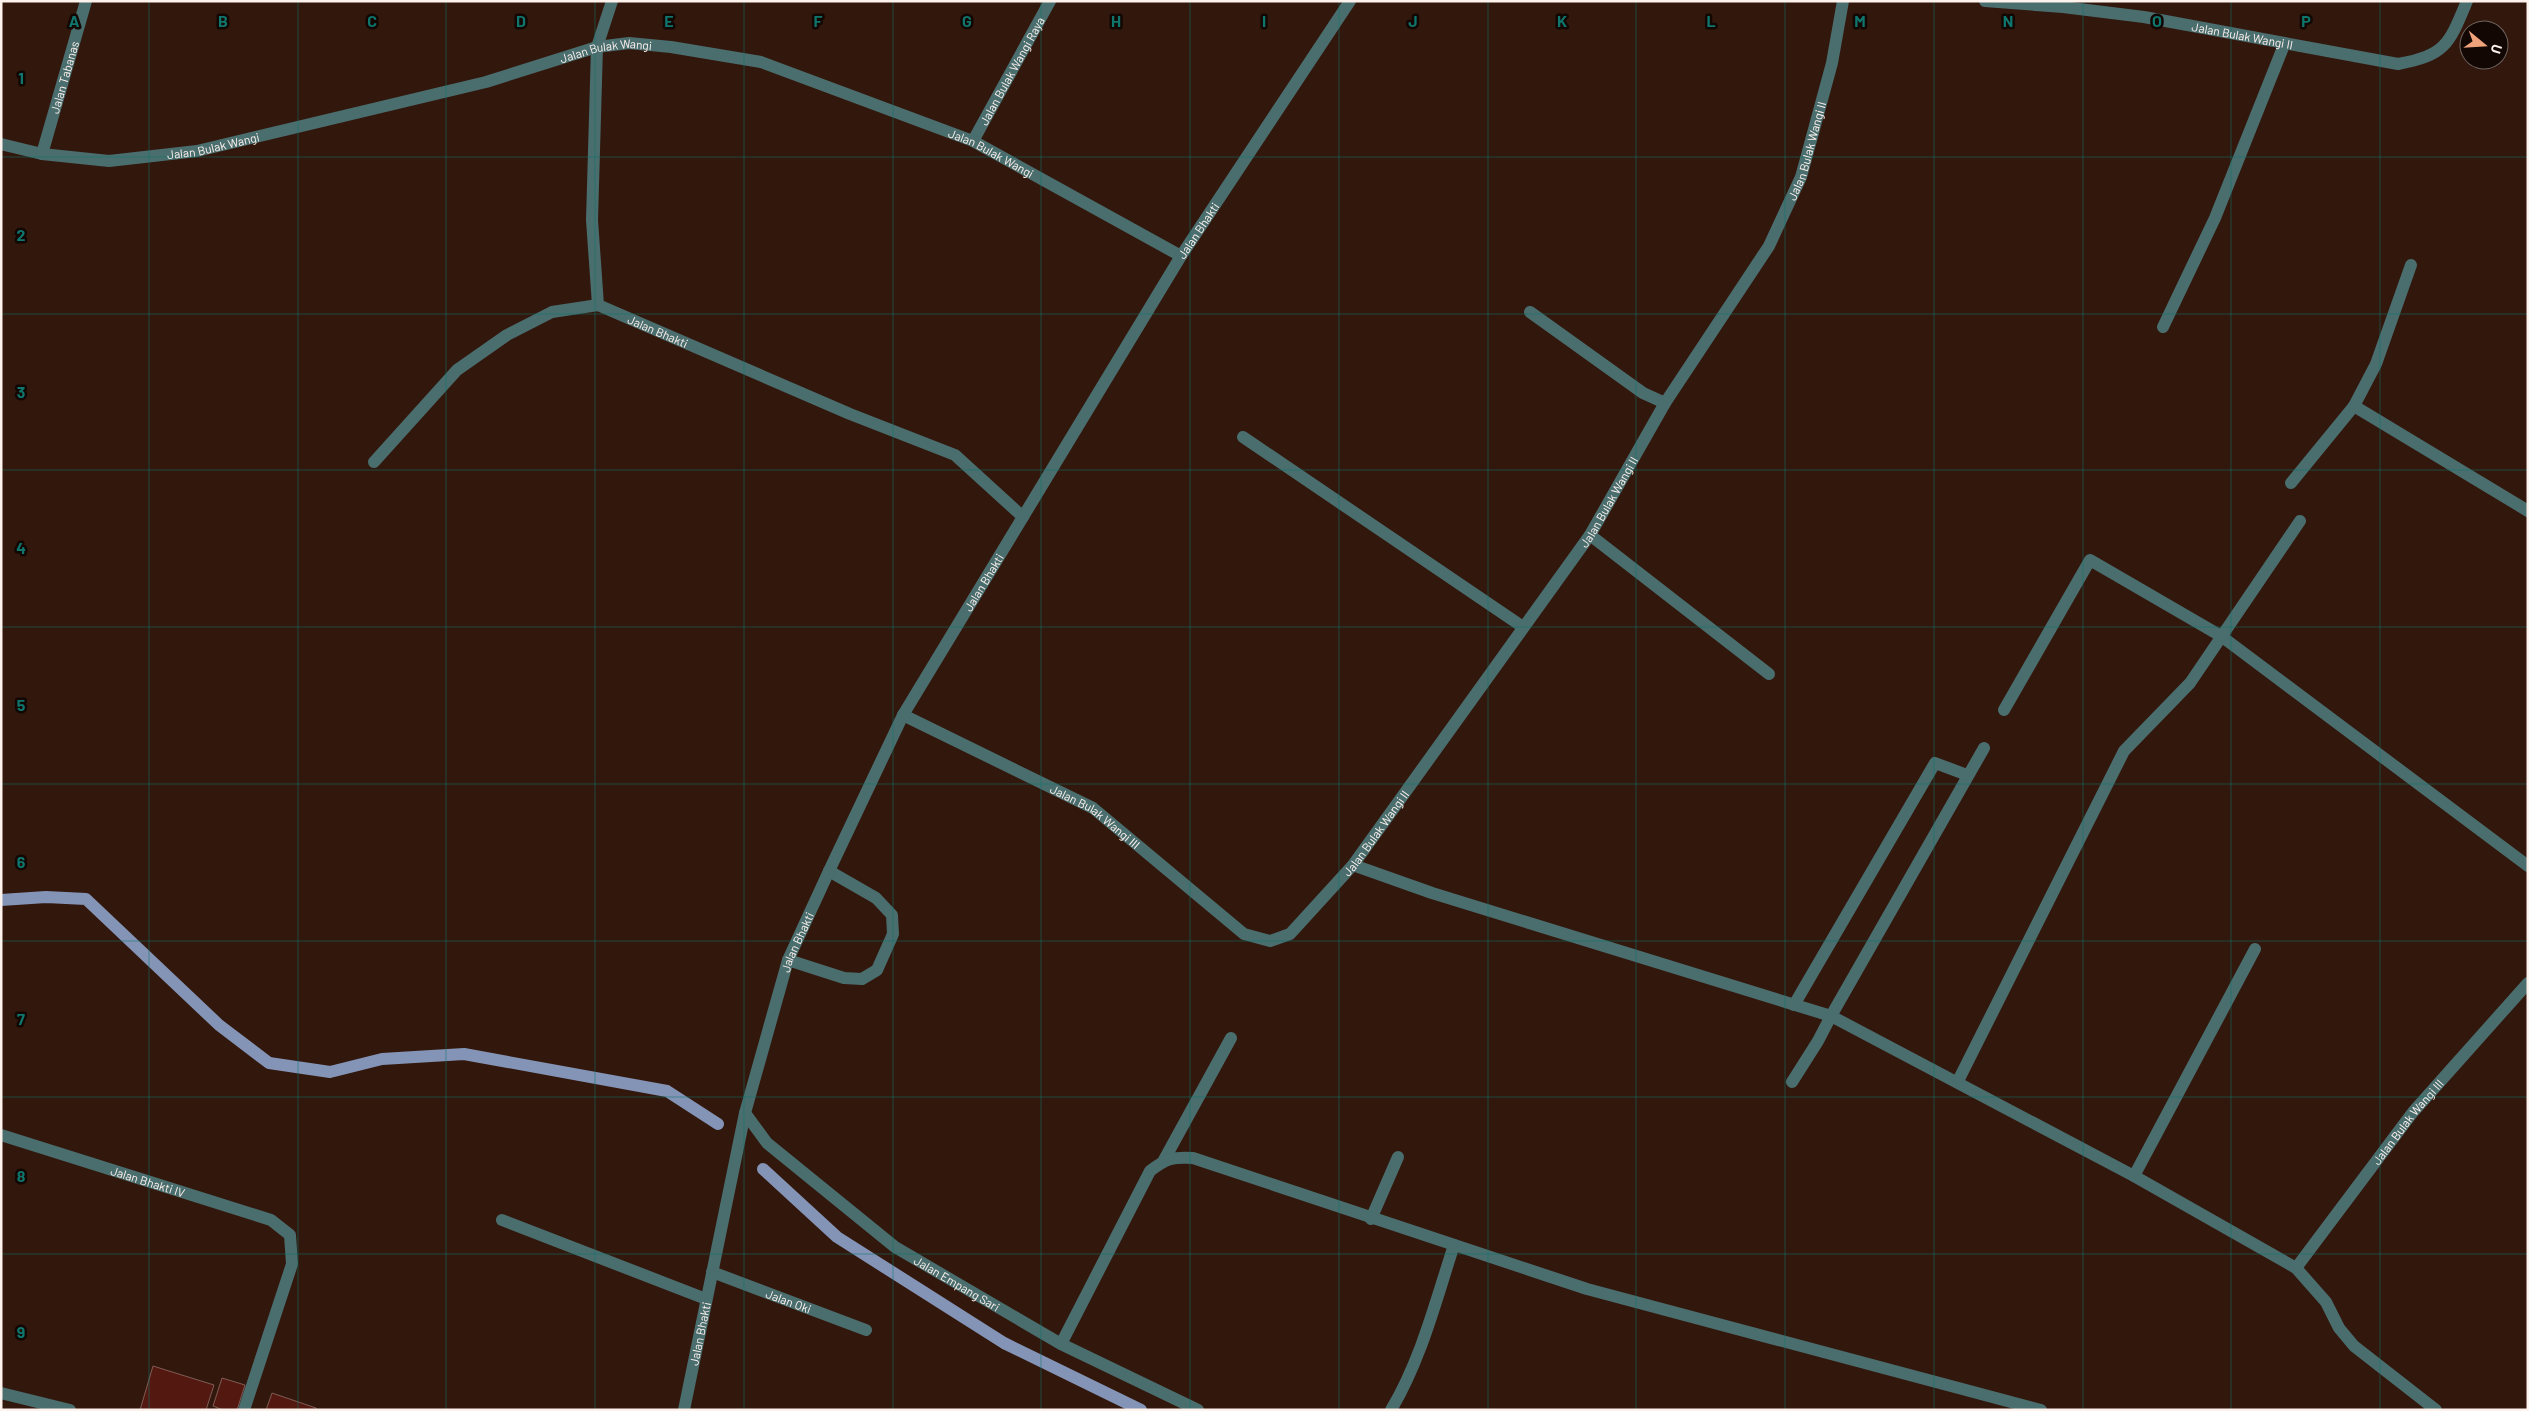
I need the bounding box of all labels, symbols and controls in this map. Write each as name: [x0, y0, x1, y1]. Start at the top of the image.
text: A: [69, 11, 80, 30]
text: B: [218, 11, 228, 30]
text: C: [367, 11, 377, 30]
text: D: [516, 11, 526, 30]
text: E: [664, 11, 674, 30]
text: F: [814, 11, 823, 30]
text: G: [962, 11, 972, 30]
text: H: [1111, 11, 1121, 30]
text: I: [1262, 11, 1266, 30]
text: J: [1408, 11, 1418, 30]
text: K: [1557, 11, 1567, 30]
text: L: [1706, 11, 1716, 30]
text: M: [1854, 11, 1866, 30]
text: N: [2003, 11, 2013, 30]
text: O: [2152, 11, 2162, 30]
text: P: [2301, 11, 2311, 30]
street label: Jalan Bulak Wangi Raya: [976, 14, 1047, 127]
street label: Jalan Bulak Wangi II: [2191, 19, 2294, 51]
north arrow: [2459, 20, 2509, 70]
street label: Jalan Bulak Wangi: [558, 36, 653, 65]
street label: Jalan Tabanas: [47, 39, 81, 115]
text: U: [2487, 42, 2506, 56]
text: 1: [18, 68, 24, 87]
street label: Jalan Bulak Wangi II: [1784, 100, 1828, 202]
street label: Jalan Bulak Wangi: [947, 126, 1036, 180]
street label: Jalan Bulak Wangi: [166, 129, 261, 161]
street label: Jalan Bhakti: [1174, 200, 1222, 261]
text: 2: [17, 225, 26, 244]
street label: Jalan Bhakti: [626, 312, 690, 350]
text: 3: [17, 382, 25, 401]
street label: Jalan Bulak Wangi II: [1577, 454, 1640, 550]
text: 4: [16, 538, 26, 557]
street label: Jalan Bhakti: [961, 551, 1006, 613]
text: 5: [17, 695, 26, 714]
street label: Jalan Bulak Wangi III: [1048, 781, 1143, 851]
street label: Jalan Bulak Wangi II: [1340, 787, 1412, 879]
text: 6: [17, 852, 26, 871]
street label: Jalan Bhakti: [778, 910, 816, 974]
text: 7: [17, 1009, 25, 1028]
street label: Jalan Bulak Wangi III: [2369, 1076, 2446, 1167]
street label: Jalan Bhakti IV: [109, 1163, 187, 1199]
text: 8: [17, 1166, 26, 1185]
street label: Jalan Empang Sari: [912, 1253, 1002, 1314]
street label: Jalan Oki: [764, 1286, 813, 1316]
street label: Jalan Bhakti: [686, 1301, 713, 1367]
text: 9: [17, 1322, 25, 1341]

